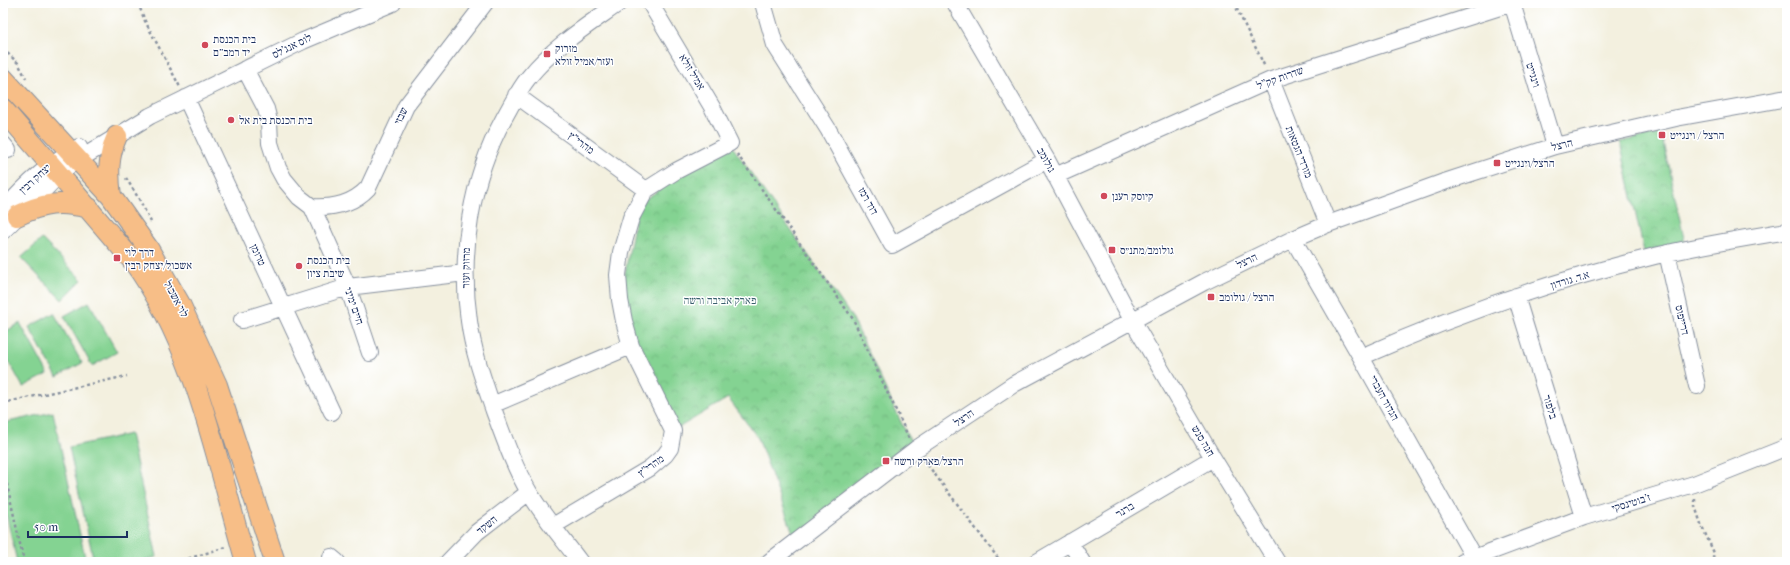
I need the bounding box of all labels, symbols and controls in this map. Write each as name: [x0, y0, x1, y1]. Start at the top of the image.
street label: לוס אנג'לס: [270, 31, 314, 61]
place label: בית הכנסת יד רמב"ם: [213, 33, 256, 59]
marker: בית הכנסת יד רמב"ם: [200, 40, 210, 50]
place label: מזרוק ועזר/אמיל זולא: [555, 42, 613, 68]
marker: מזרוק ועזר/אמיל זולא: [542, 49, 552, 59]
street label: אמיל זולא: [676, 52, 708, 92]
street label: וינגייט: [1523, 61, 1543, 89]
street label: שדרות קק"ל: [1255, 63, 1305, 92]
street label: שבזי: [391, 105, 411, 127]
place label: בית הכנסת בית אל: [239, 114, 313, 127]
marker: בית הכנסת בית אל: [226, 115, 236, 125]
street label: מורדי הגטאות: [1283, 124, 1315, 180]
street label: מהרי"ץ: [565, 129, 597, 157]
place label: הרצל / וינגייט: [1670, 129, 1725, 142]
marker: הרצל / וינגייט: [1657, 130, 1667, 140]
street label: הרצל: [1550, 136, 1574, 154]
street label: גולומב: [1034, 145, 1058, 175]
place label: הרצל/וינגייט: [1505, 157, 1555, 170]
marker: הרצל/וינגייט: [1492, 158, 1502, 168]
street label: יצחק רבין: [16, 161, 54, 197]
street label: דוד רמז: [855, 185, 881, 217]
place label: קיוסק רענן: [1112, 190, 1154, 203]
marker: קיוסק רענן: [1099, 191, 1109, 201]
street label: טרומן: [247, 242, 269, 268]
place label: גולומב/מתנ״ס: [1120, 244, 1174, 257]
marker: גולומב/מתנ״ס: [1107, 245, 1117, 255]
place label: דרך לוי אשכול/יצחק רבין: [125, 246, 192, 272]
street label: מרזוק ועזר: [459, 247, 473, 289]
street label: הרצל: [1234, 250, 1260, 272]
marker: דרך לוי אשכול/יצחק רבין: [112, 253, 122, 263]
place label: בית הכנסת שיבת ציון: [307, 254, 350, 280]
marker: בית הכנסת שיבת ציון: [294, 261, 304, 271]
street label: א.ד. גורדון: [1549, 268, 1591, 292]
street label: לוי אשכול: [161, 278, 191, 320]
street label: חיים ימיני: [342, 286, 366, 326]
place label: הרצל / גולומב: [1219, 291, 1274, 304]
marker: הרצל / גולומב: [1206, 292, 1216, 302]
park label: פארק אביבה ורשה: [684, 294, 757, 307]
street label: דרייפוס: [1672, 304, 1692, 336]
street label: הגדוד העברי: [1366, 373, 1402, 423]
street label: בלפור: [1540, 393, 1560, 421]
street label: הרצל: [951, 406, 977, 429]
street label: חנה סנש: [1189, 423, 1217, 459]
street label: מהרי"ץ: [635, 452, 667, 480]
place label: הרצל/פארק ורשה: [894, 455, 964, 468]
marker: הרצל/פארק ורשה: [881, 456, 891, 466]
street label: ז'בוטינסקי: [1610, 491, 1652, 515]
street label: ברנר: [1113, 499, 1137, 521]
scale bar: [28, 513, 127, 539]
street label: השקד: [474, 513, 500, 537]
text: 50 m: [34, 520, 58, 534]

